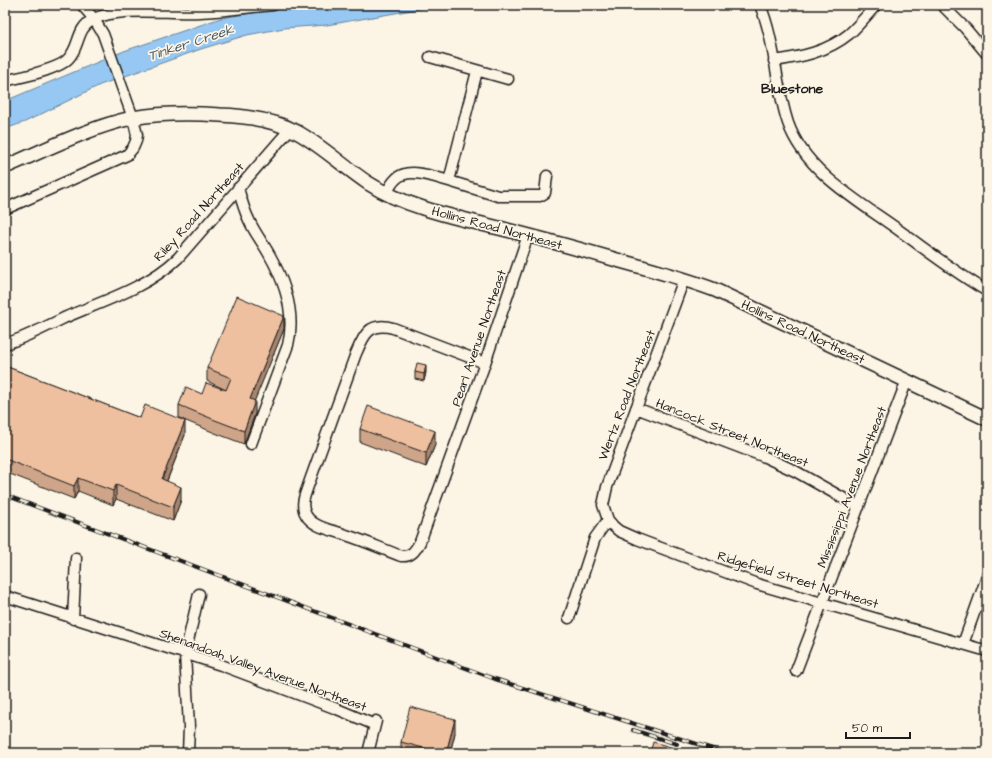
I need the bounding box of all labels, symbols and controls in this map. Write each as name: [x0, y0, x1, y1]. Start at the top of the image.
water label: Tinker Creek: [146, 20, 237, 66]
district label: Bluestone: [761, 79, 823, 99]
street label: Riley Road Northeast: [150, 158, 250, 266]
street label: Hollins Road Northeast: [430, 202, 565, 254]
street label: Pearl Avenue Northeast: [447, 266, 511, 409]
street label: Hollins Road Northeast: [738, 295, 868, 369]
street label: Wertz Road Northeast: [594, 327, 660, 463]
street label: Hancock Street Northeast: [653, 394, 812, 472]
street label: Mississippi Avenue Northeast: [813, 403, 891, 570]
street label: Ridgefield Street Northeast: [715, 547, 881, 614]
street label: Shenandoah Valley Avenue Northeast: [157, 624, 370, 717]
scale bar: [846, 714, 910, 740]
text: 50 m: [852, 720, 883, 737]

